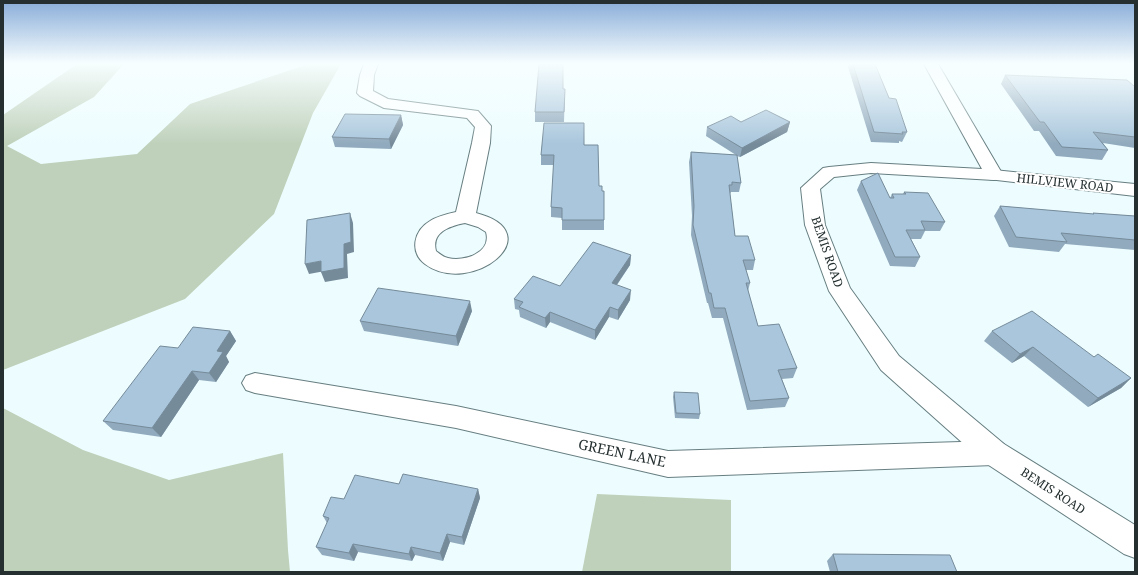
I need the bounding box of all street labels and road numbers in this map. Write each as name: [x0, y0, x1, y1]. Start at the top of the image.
street label: HILLVIEW ROAD: [1016, 169, 1115, 196]
street label: BEMIS ROAD: [807, 214, 848, 290]
street label: GREEN LANE: [577, 434, 668, 471]
street label: BEMIS ROAD: [1018, 463, 1089, 518]

